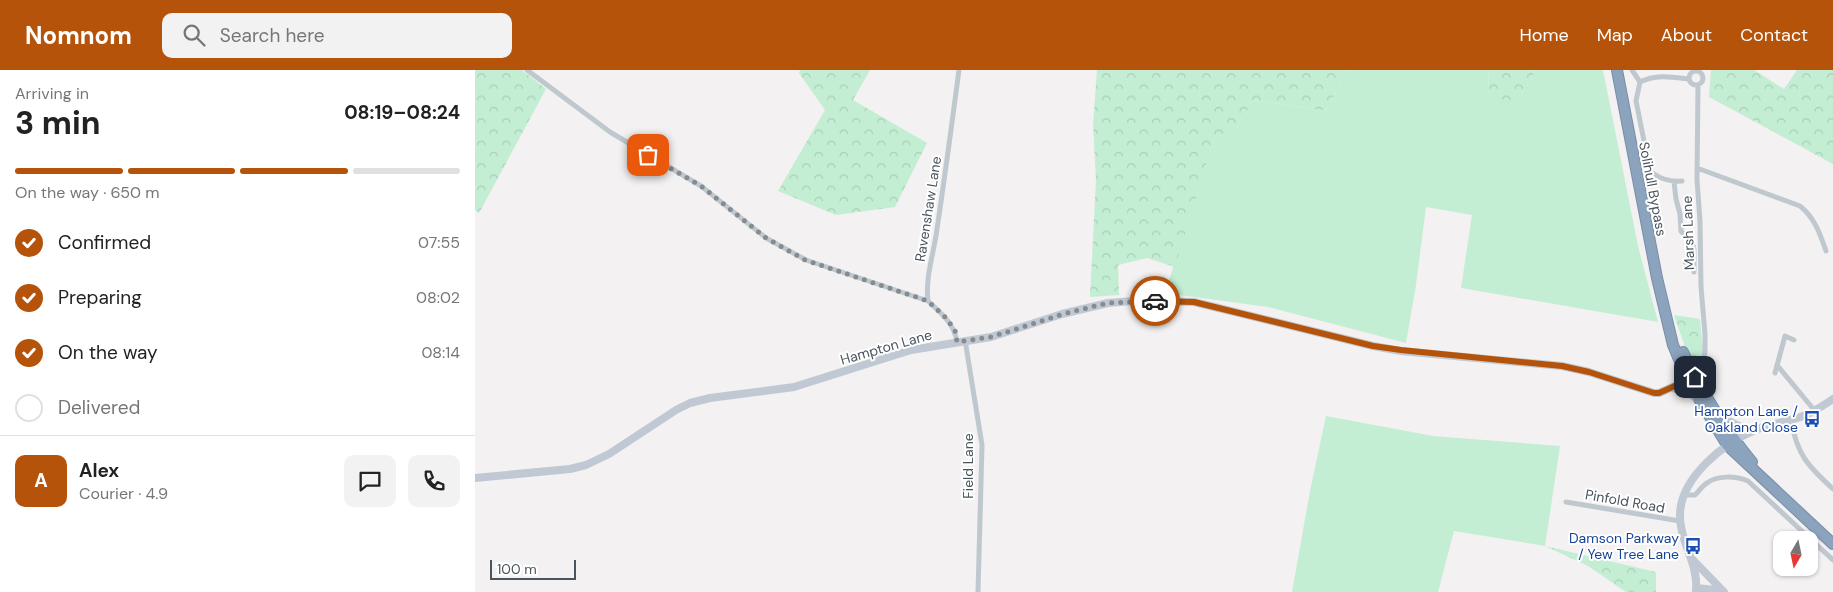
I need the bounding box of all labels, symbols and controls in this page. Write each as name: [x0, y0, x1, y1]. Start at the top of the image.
search box: [162, 13, 512, 58]
text: Nomnom: [25, 20, 132, 51]
icon: search: [180, 21, 208, 49]
text: Search here: [220, 23, 325, 48]
text: Home: [1519, 23, 1569, 47]
text: Map: [1597, 23, 1633, 47]
text: About: [1661, 23, 1712, 47]
text: Contact: [1740, 23, 1808, 47]
text: Arriving in: [15, 83, 89, 104]
text: 08:19–08:24: [344, 100, 460, 125]
text: 3 min: [15, 102, 100, 144]
pin: [627, 134, 669, 176]
street label: Solihull Bypass: [1635, 140, 1671, 238]
icon: bag: [634, 141, 662, 169]
street label: Ravenshaw Lane: [911, 155, 945, 263]
text: On the way · 650 m: [15, 182, 160, 203]
street label: Marsh Lane: [1678, 195, 1698, 270]
icon: check: [15, 229, 43, 257]
text: Confirmed: [58, 230, 151, 255]
text: 07:55: [418, 232, 460, 253]
courier: [1130, 276, 1180, 326]
icon: check: [15, 284, 43, 312]
text: Preparing: [58, 285, 142, 310]
text: 08:02: [416, 287, 460, 308]
icon: car: [1141, 287, 1169, 315]
street label: Hampton Lane: [838, 325, 934, 369]
icon: check: [15, 339, 43, 367]
text: On the way: [58, 340, 158, 365]
text: 08:14: [421, 342, 460, 363]
pin: [1674, 356, 1716, 398]
icon: home: [1681, 363, 1709, 391]
text: Delivered: [58, 395, 140, 420]
place label: Hampton Lane / Oakland Close: [1694, 402, 1799, 436]
bus stop icon: Hampton Lane / Oakland Close: [1802, 409, 1822, 429]
street label: Field Lane: [959, 433, 977, 499]
button: chat: [344, 455, 396, 507]
button: phone: [408, 455, 460, 507]
text: Alex: [79, 458, 119, 483]
text: A: [34, 468, 48, 493]
text: Courier · 4.9: [79, 483, 168, 504]
street label: Pinfold Road: [1584, 485, 1666, 517]
place label: Damson Parkway / Yew Tree Lane: [1569, 529, 1679, 563]
north arrow: [1773, 531, 1817, 576]
map controls: [1773, 531, 1818, 576]
bus stop icon: Damson Parkway / Yew Tree Lane: [1683, 536, 1703, 556]
scale bar: [490, 557, 576, 580]
text: 100 m: [497, 560, 537, 578]

